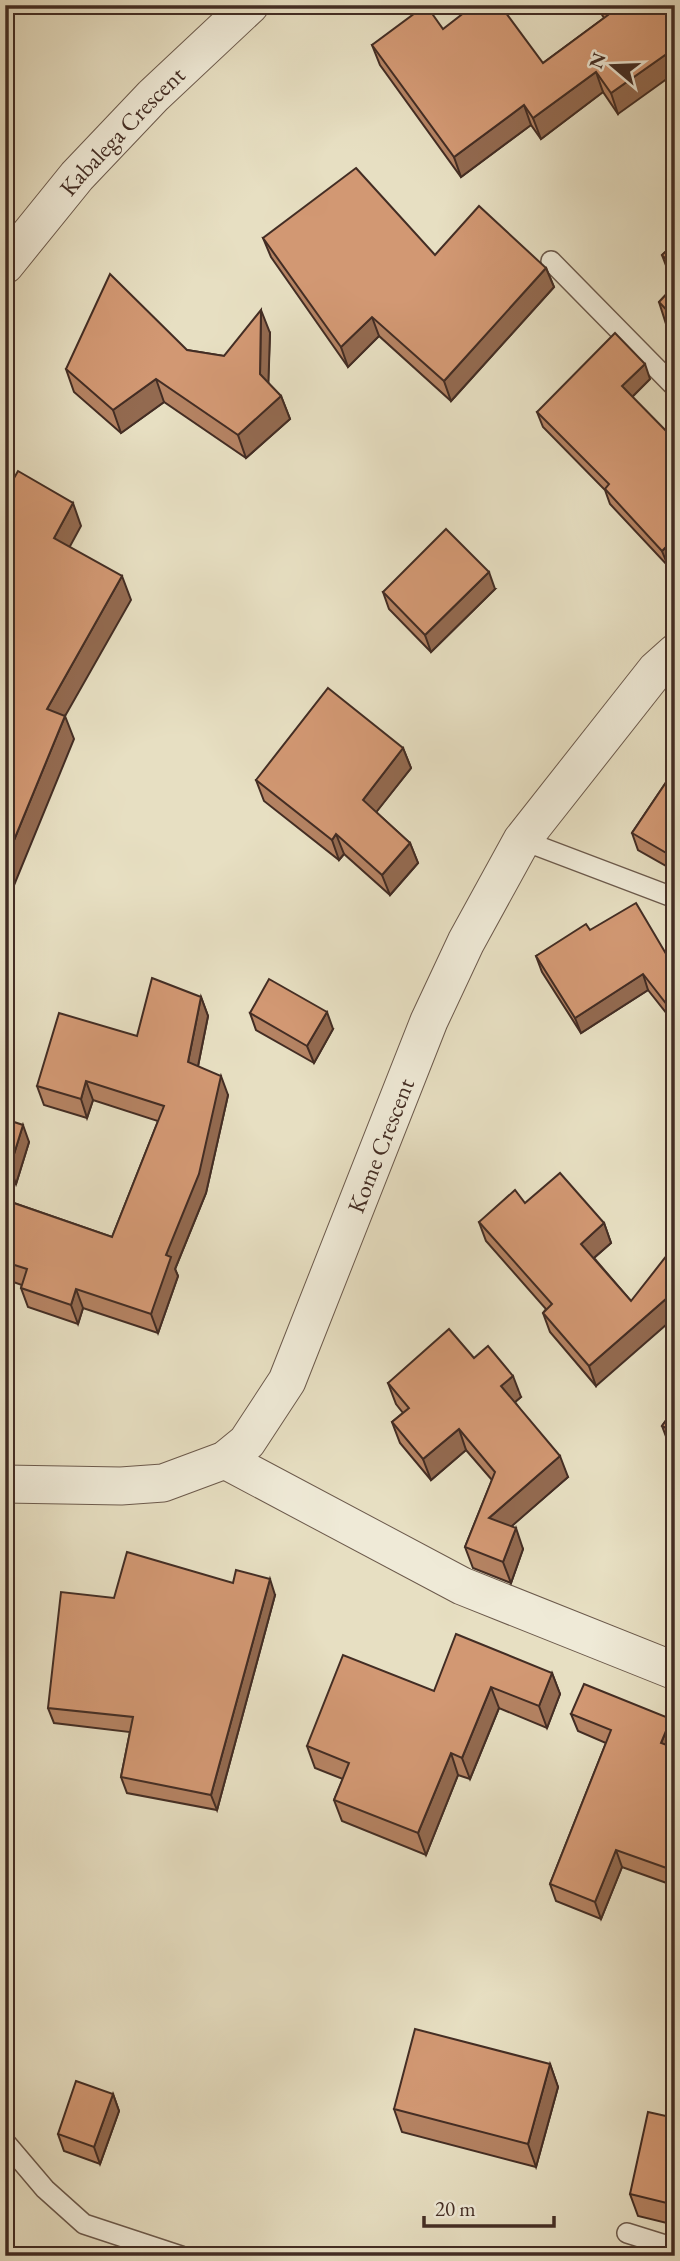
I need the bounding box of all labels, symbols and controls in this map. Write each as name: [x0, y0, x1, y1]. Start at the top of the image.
north arrow: [578, 32, 648, 102]
text: N: [583, 49, 612, 72]
street label: Kabalega Crescent: [52, 59, 191, 202]
street label: Kome Crescent: [339, 1073, 421, 1217]
scale bar: [424, 2184, 554, 2228]
text: 20 m: [435, 2195, 476, 2222]

